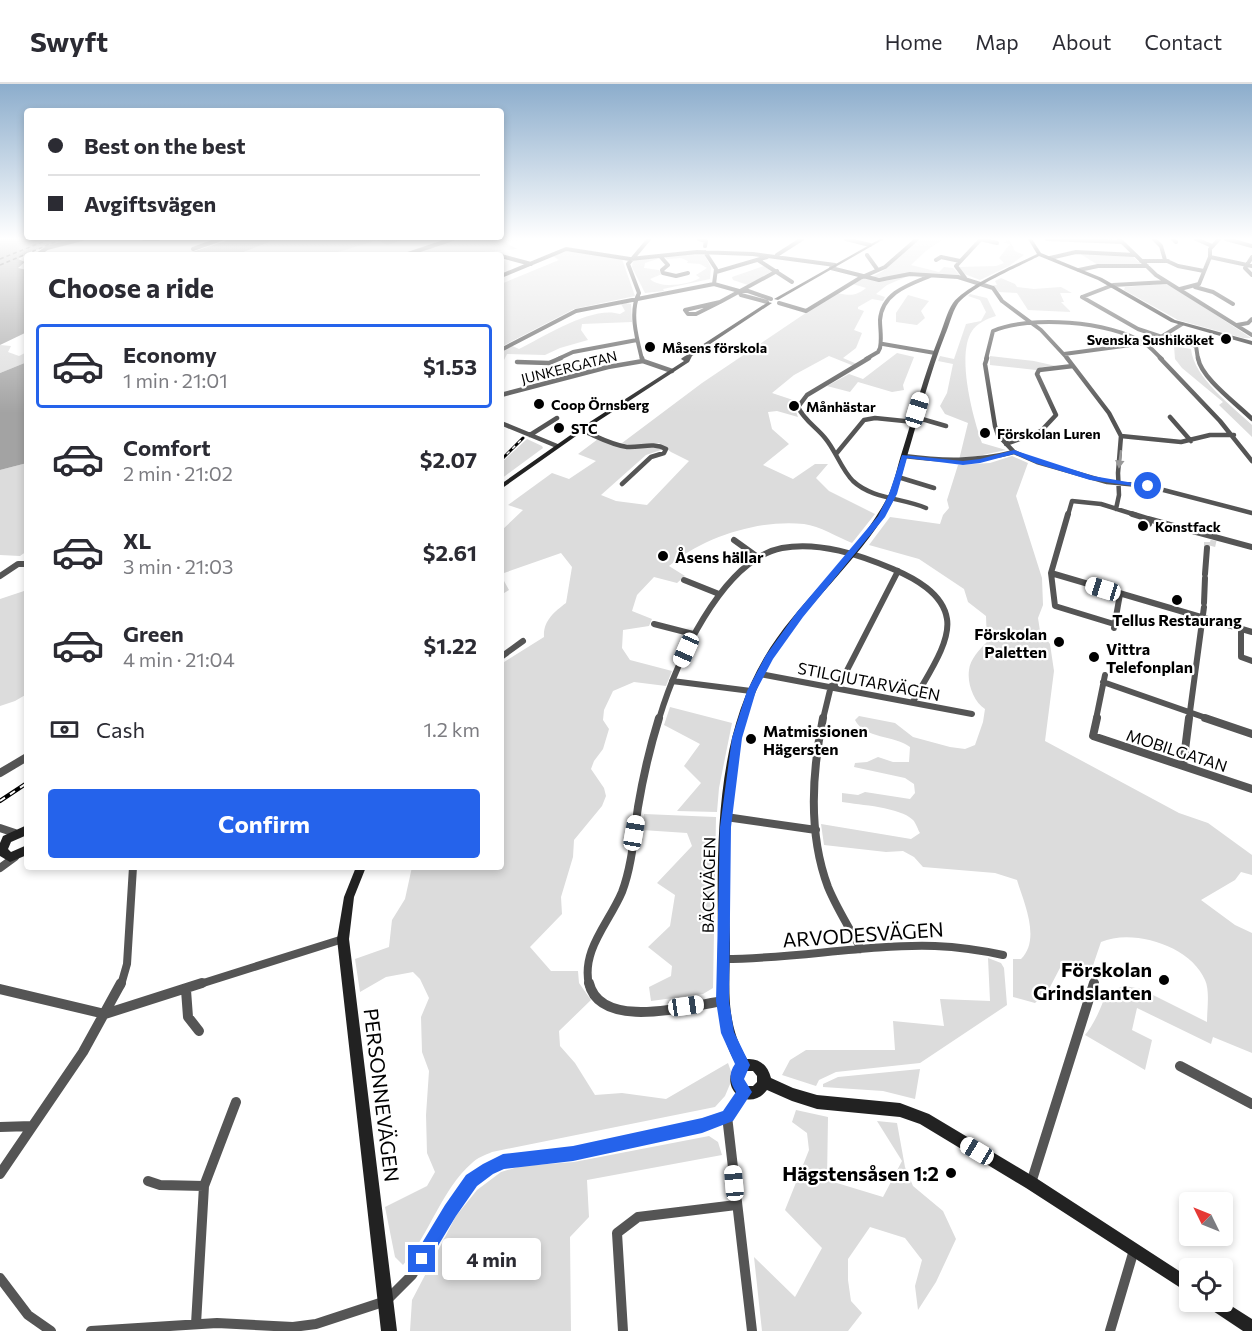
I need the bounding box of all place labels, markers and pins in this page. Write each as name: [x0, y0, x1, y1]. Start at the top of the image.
place label: Svenska Sushiköket: [1087, 331, 1214, 348]
marker: Svenska Sushiköket: [1219, 332, 1233, 346]
place label: Måsens förskola: [662, 339, 767, 356]
marker: Måsens förskola: [643, 340, 657, 354]
place label: Coop Örnsberg: [551, 396, 649, 413]
marker: Coop Örnsberg: [532, 397, 546, 411]
place label: Månhästar: [806, 398, 876, 415]
marker: Månhästar: [787, 399, 801, 413]
place label: STC: [571, 420, 598, 437]
marker: STC: [552, 421, 566, 435]
place label: Förskolan Luren: [997, 425, 1101, 442]
marker: Förskolan Luren: [978, 426, 992, 440]
place label: Konstfack: [1155, 518, 1221, 535]
marker: Konstfack: [1136, 519, 1150, 533]
place label: Åsens hällar: [675, 547, 764, 566]
marker: Åsens hällar: [656, 549, 670, 563]
marker: Tellus Restaurang: [1170, 593, 1184, 607]
place label: Tellus Restaurang: [1112, 610, 1242, 629]
place label: Förskolan Paletten: [974, 624, 1047, 661]
marker: Förskolan Paletten: [1052, 635, 1066, 649]
place label: Vittra Telefonplan: [1106, 639, 1193, 676]
marker: Vittra Telefonplan: [1087, 650, 1101, 664]
place label: Matmissionen Hägersten: [763, 721, 868, 758]
marker: Matmissionen Hägersten: [744, 732, 758, 746]
place label: Förskolan Grindslanten: [1033, 957, 1152, 1004]
marker: Förskolan Grindslanten: [1157, 973, 1171, 987]
place label: Hägstensåsen 1:2: [782, 1161, 939, 1185]
marker: Hägstensåsen 1:2: [944, 1166, 958, 1180]

